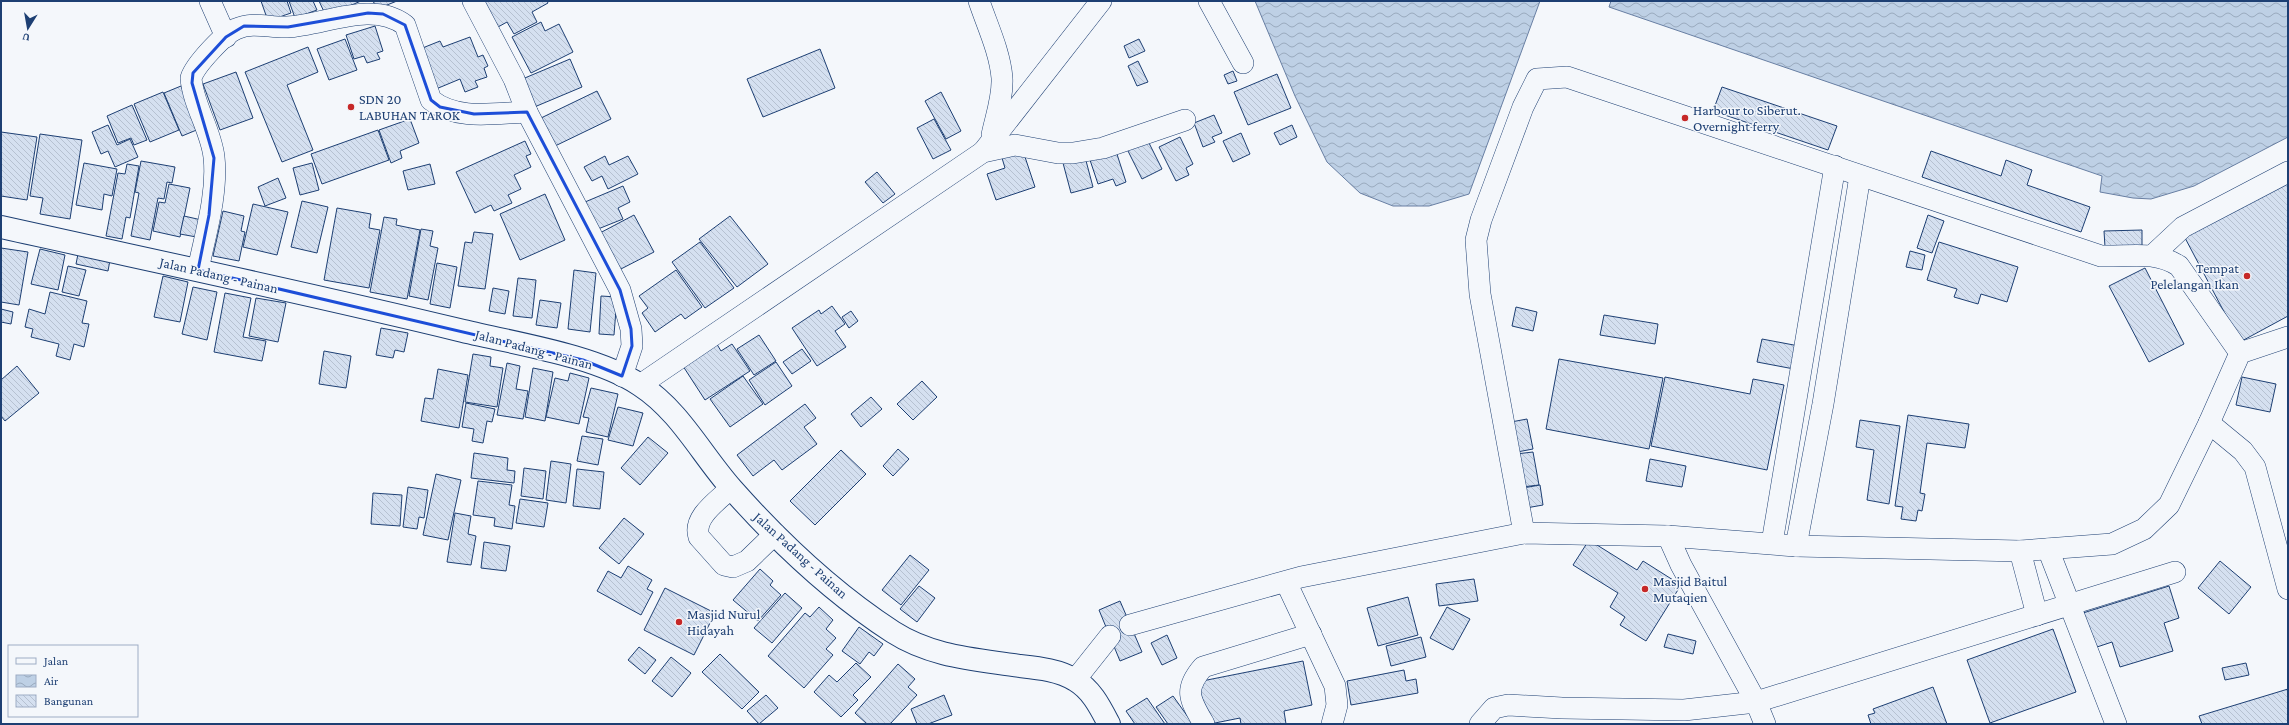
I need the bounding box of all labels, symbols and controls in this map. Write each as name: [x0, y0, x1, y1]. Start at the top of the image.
north arrow: [8, 8, 48, 48]
text: U: [21, 31, 31, 44]
place label: SDN 20 LABUHAN TAROK: [359, 91, 461, 123]
marker: SDN 20 LABUHAN TAROK: [346, 102, 356, 112]
place label: Harbour to Siberut. Overnight ferry: [1693, 102, 1801, 134]
marker: Harbour to Siberut. Overnight ferry: [1680, 113, 1690, 123]
street label: Jalan Padang - Painan: [156, 253, 280, 297]
place label: Tempat Pelelangan Ikan: [2150, 260, 2239, 292]
marker: Tempat Pelelangan Ikan: [2242, 271, 2252, 281]
street label: Jalan Padang - Painan: [471, 325, 595, 373]
street label: Jalan Padang - Painan: [749, 507, 852, 602]
place label: Masjid Baitul Mutaqien: [1653, 573, 1728, 605]
marker: Masjid Baitul Mutaqien: [1640, 584, 1650, 594]
place label: Masjid Nurul Hidayah: [687, 606, 761, 638]
marker: Masjid Nurul Hidayah: [674, 617, 684, 627]
legend: [8, 645, 138, 717]
text: Jalan: [43, 654, 69, 668]
text: Air: [44, 674, 59, 688]
text: Bangunan: [44, 694, 94, 708]

